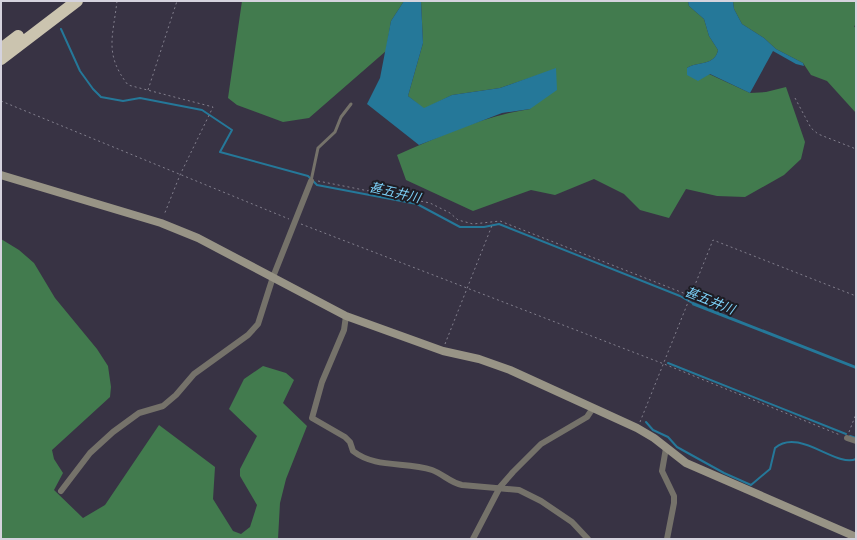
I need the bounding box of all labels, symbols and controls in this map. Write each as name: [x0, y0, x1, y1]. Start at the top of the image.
water label: 甚五井川: [368, 179, 424, 205]
water label: 甚五井川: [683, 284, 739, 317]

